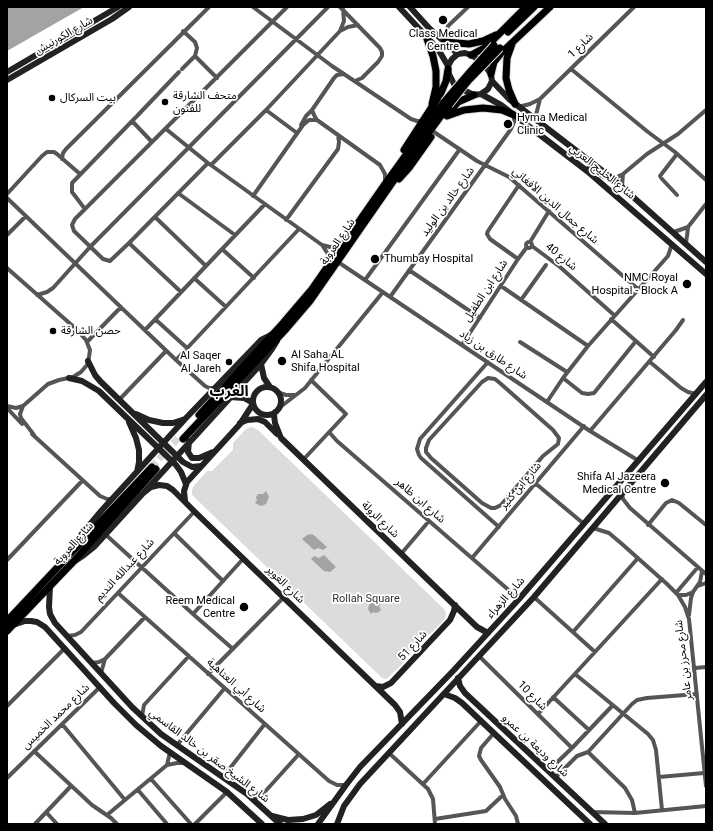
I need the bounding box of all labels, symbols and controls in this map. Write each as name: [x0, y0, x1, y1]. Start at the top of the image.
street label: شارع الكورنيش: [32, 14, 96, 58]
marker: Class Medical Centre: [437, 14, 449, 26]
place label: Class Medical Centre: [409, 27, 477, 53]
street label: شارع 1: [565, 31, 597, 61]
place label: متحف الشارقة للفنون: [173, 89, 237, 115]
place label: بيت السركال: [60, 91, 116, 105]
marker: بيت السركال: [47, 93, 57, 103]
marker: متحف الشارقة للفنون: [160, 97, 170, 107]
place label: Hyma Medical Clinic: [517, 111, 587, 137]
marker: Hyma Medical Clinic: [502, 118, 514, 130]
street label: شارع الخليج العربي: [567, 142, 637, 202]
street label: شارع خالد بن الوليد: [418, 165, 478, 239]
street label: شارع جمال الدين الأفغاني: [509, 165, 601, 247]
street label: شارع العروبة: [318, 216, 358, 268]
street label: شارع 40: [543, 240, 579, 274]
place label: Thumbay Hospital: [384, 252, 473, 266]
marker: Thumbay Hospital: [369, 253, 381, 265]
street label: شارع ابن الطفيل: [461, 257, 511, 325]
place label: NMC Royal Hospital - Block A: [592, 271, 678, 297]
marker: NMC Royal Hospital - Block A: [681, 278, 693, 290]
place label: حصن الشارقة: [61, 324, 121, 338]
marker: حصن الشارقة: [48, 326, 58, 336]
street label: شارع طارق بن زياد: [457, 327, 529, 383]
place label: Al Saha AL Shifa Hospital: [291, 348, 360, 374]
place label: Al Saqer Al Jareh: [180, 349, 221, 375]
marker: Al Saha AL Shifa Hospital: [276, 355, 288, 367]
marker: Al Saqer Al Jareh: [224, 357, 234, 367]
district label: الغرب: [210, 383, 248, 401]
street label: شارع ابن كثير: [497, 460, 545, 512]
place label: Shifa Al Jazeera Medical Centre: [577, 470, 656, 496]
street label: شارع ابن ظاهر: [392, 476, 448, 526]
marker: Shifa Al Jazeera Medical Centre: [659, 477, 671, 489]
street label: شارع الرولة: [358, 499, 402, 541]
street label: شارع العروبة: [51, 520, 97, 568]
street label: شارع عبدالله النديم: [93, 536, 157, 604]
street label: شارع الغوير: [263, 564, 307, 606]
street label: شارع الزهراء: [484, 575, 528, 621]
park label: Rollah Square: [332, 592, 400, 606]
place label: Reem Medical Centre: [165, 594, 235, 620]
marker: Reem Medical Centre: [238, 601, 250, 613]
street label: شارع محرز بن عامر: [673, 619, 695, 701]
street label: شارع 51: [396, 628, 430, 664]
street label: شارع أبي العتاهية: [204, 656, 268, 716]
street label: شارع 10: [514, 678, 550, 714]
street label: شارع محمد الخميس: [19, 681, 93, 753]
street label: شارع الشيخ صقر بن خالد القاسمي: [146, 706, 272, 806]
street label: شارع وديعة بن عمرو: [499, 712, 571, 780]

